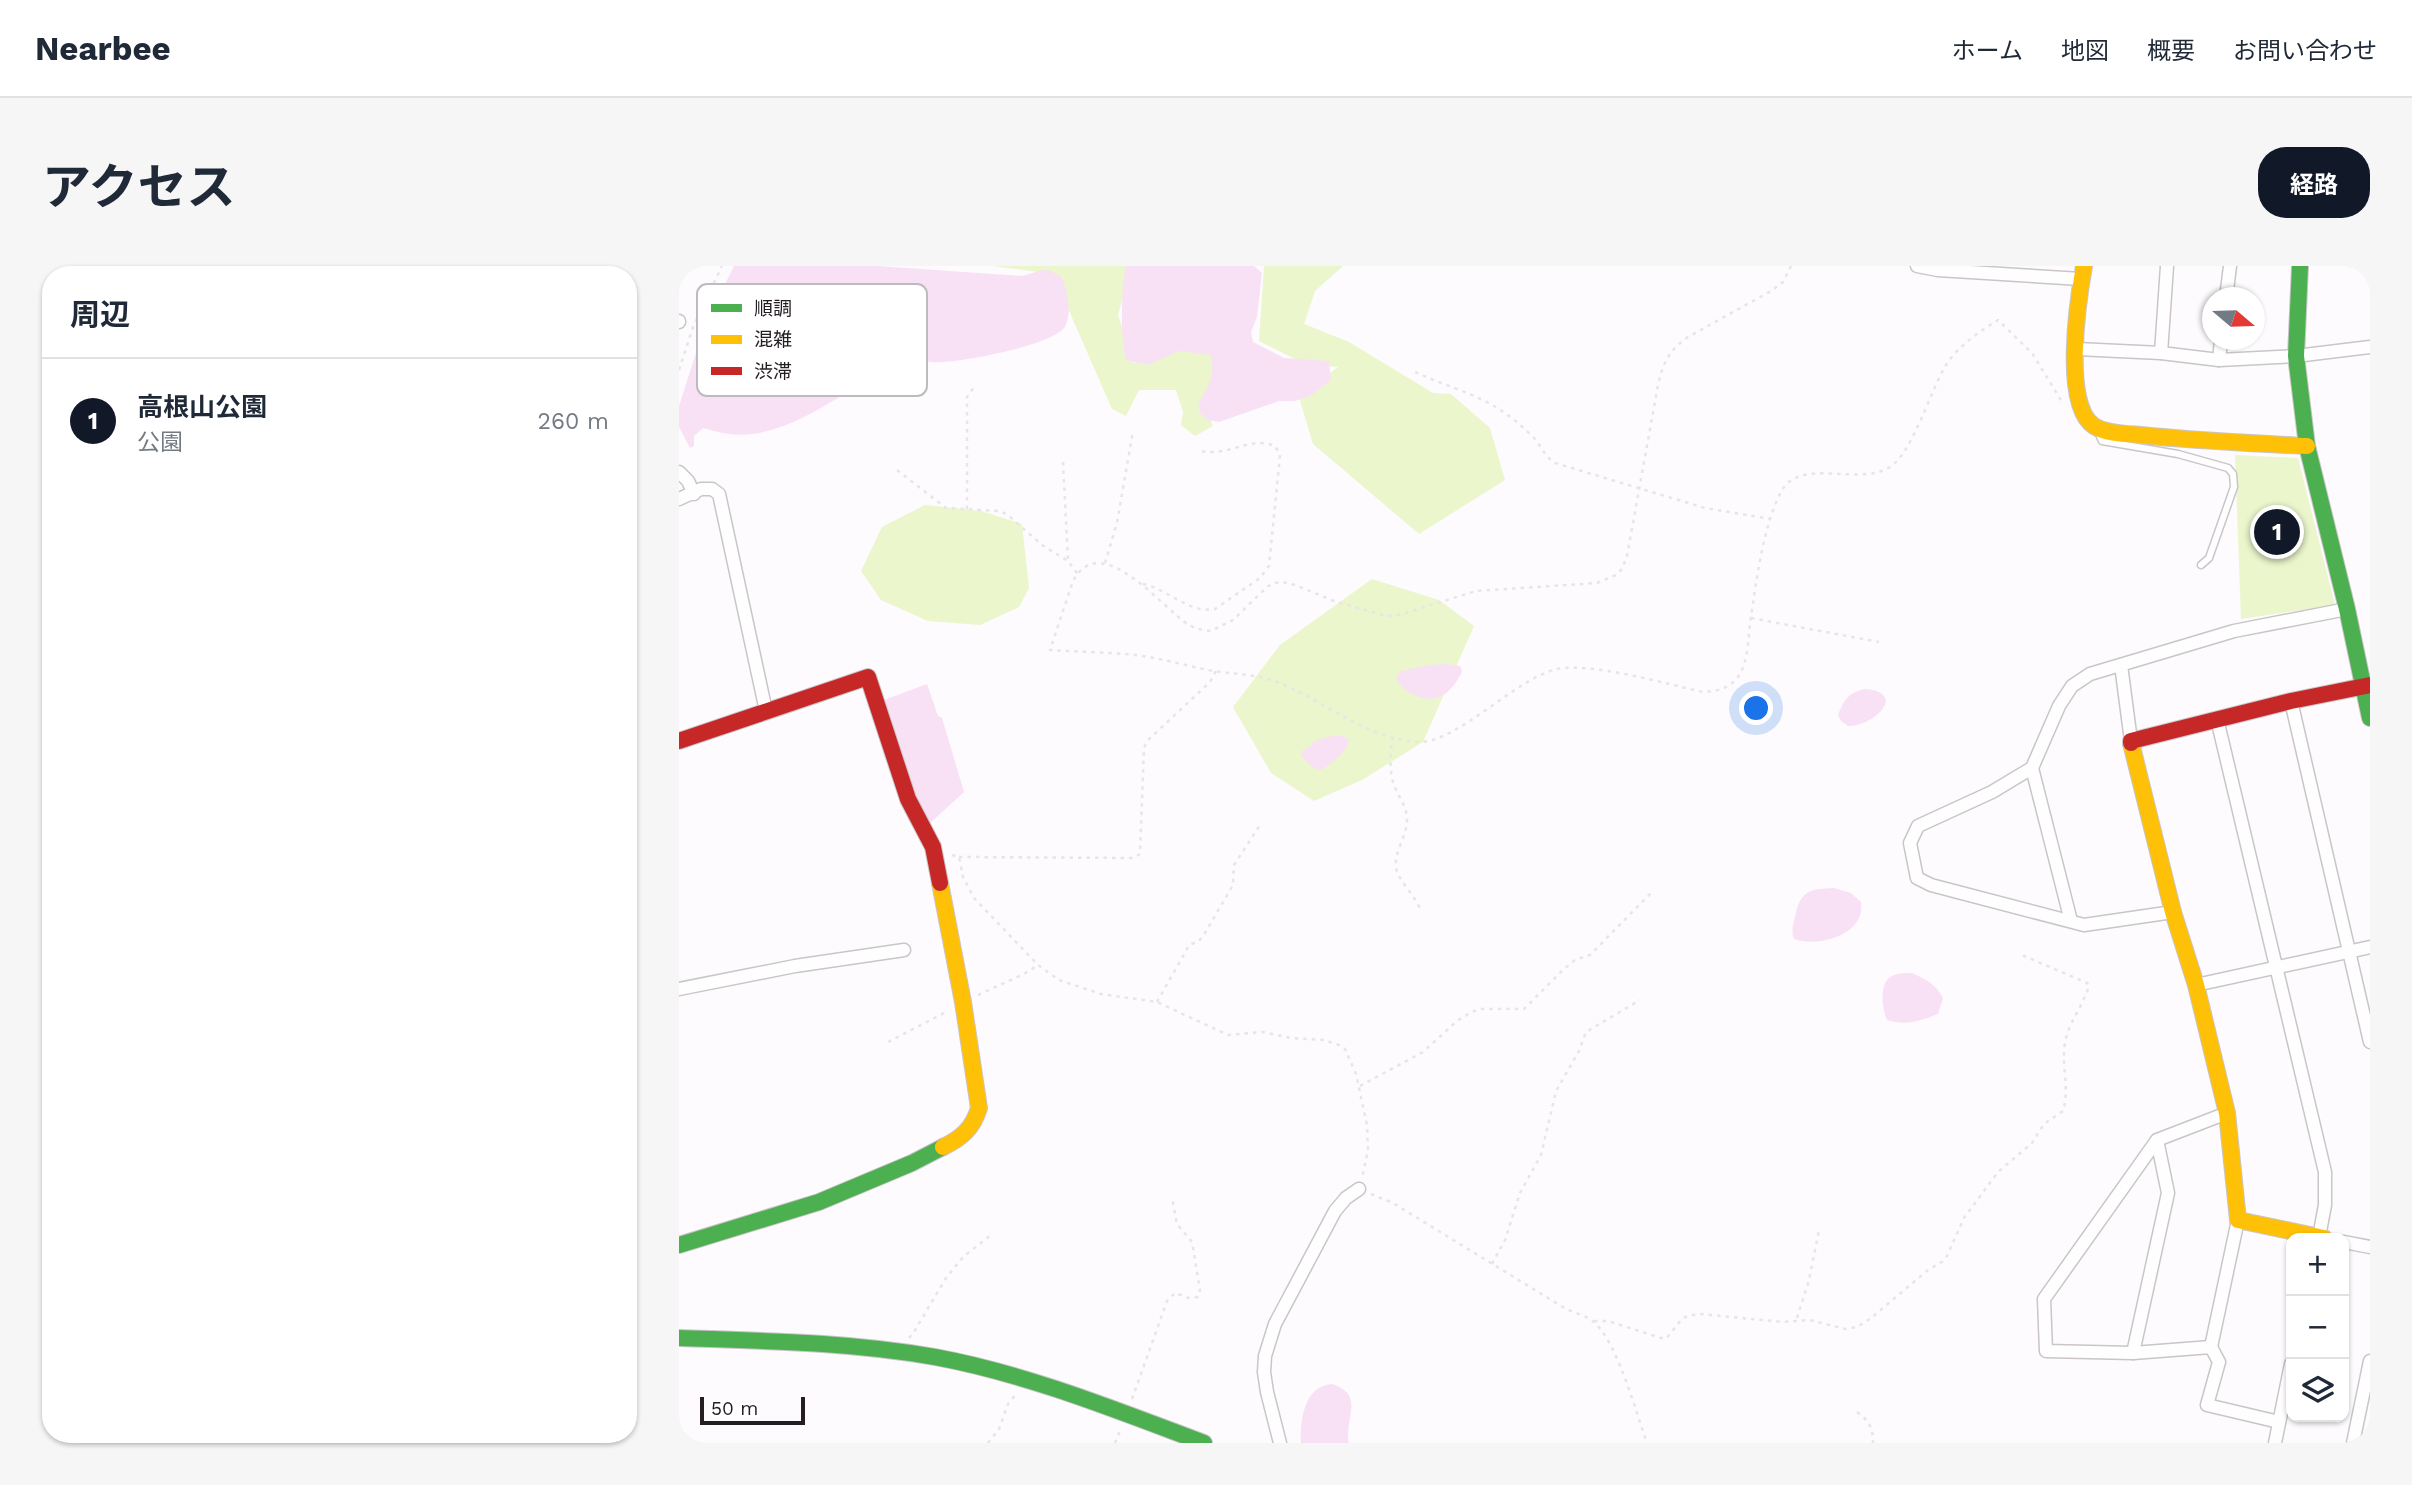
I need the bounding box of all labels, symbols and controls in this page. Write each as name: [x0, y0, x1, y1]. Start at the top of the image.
text: Nearbee: [35, 29, 171, 68]
text: ホーム: [1952, 37, 2023, 65]
text: 地図: [2061, 37, 2109, 65]
text: 概要: [2147, 37, 2195, 65]
text: お問い合わせ: [2233, 37, 2377, 65]
button: 経路: [2258, 147, 2370, 218]
text: アクセス: [42, 158, 236, 216]
legend: [697, 284, 927, 396]
north arrow: [2202, 287, 2265, 350]
text: 周辺: [70, 297, 130, 332]
text: 順調: [754, 297, 792, 320]
text: 混雑: [754, 328, 792, 351]
text: 渋滞: [754, 360, 792, 383]
text: 高根山公園: [137, 392, 267, 422]
text: 1: [88, 408, 98, 435]
text: 260 m: [538, 408, 609, 435]
text: 公園: [137, 429, 183, 456]
pin: 1: [2254, 506, 2300, 558]
your location: [1739, 691, 1773, 725]
map controls: [2286, 1233, 2349, 1422]
button: +: [2286, 1233, 2349, 1296]
button: −: [2286, 1296, 2349, 1359]
button: layers: [2286, 1359, 2349, 1422]
scale bar: [700, 1394, 805, 1426]
text: 50 m: [711, 1397, 758, 1420]

